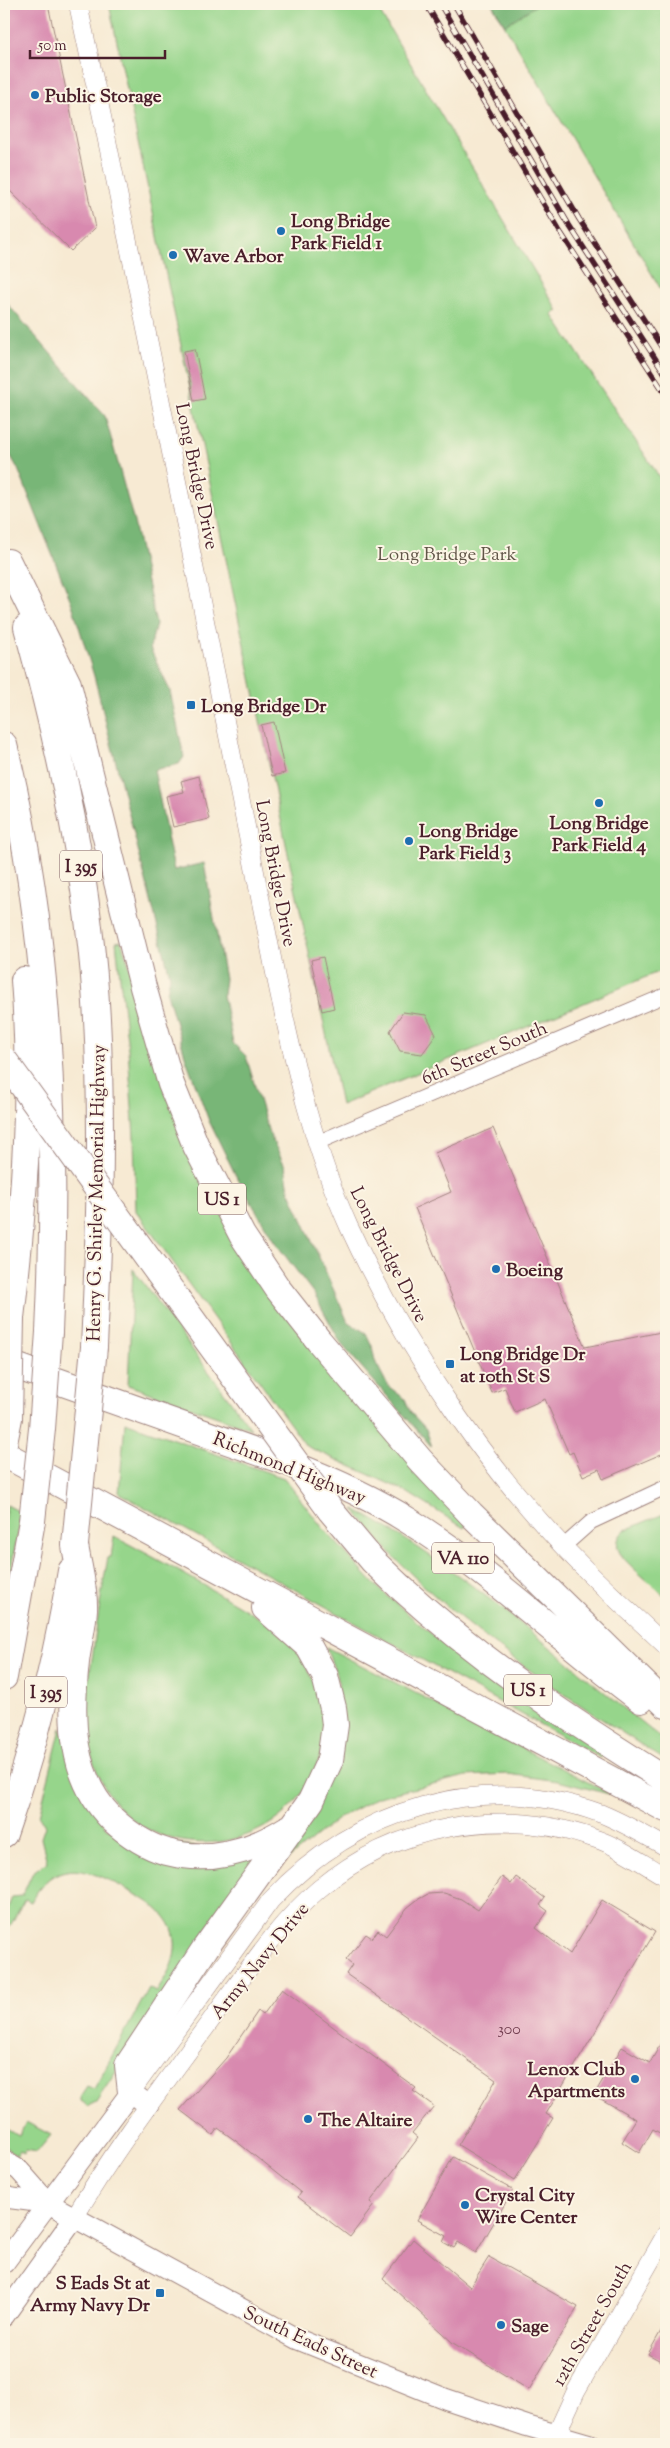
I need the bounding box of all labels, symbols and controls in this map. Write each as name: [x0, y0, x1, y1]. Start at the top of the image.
scale bar: [30, 28, 165, 60]
text: 50 m: [37, 36, 67, 57]
place label: Public Storage: [45, 84, 162, 111]
marker: Public Storage: [29, 89, 41, 101]
place label: Long Bridge Park Field 1: [291, 209, 390, 258]
marker: Long Bridge Park Field 1: [275, 225, 287, 237]
place label: Wave Arbor: [183, 244, 285, 271]
marker: Wave Arbor: [167, 249, 179, 261]
street label: Long Bridge Drive: [167, 401, 224, 552]
park label: Long Bridge Park: [377, 542, 517, 569]
place label: Long Bridge Dr: [201, 694, 327, 721]
marker: Long Bridge Dr: [185, 699, 197, 711]
marker: Long Bridge Park Field 4: [593, 797, 605, 809]
street label: Long Bridge Drive: [247, 798, 302, 949]
place label: Long Bridge Park Field 4: [549, 811, 649, 860]
place label: Long Bridge Park Field 3: [419, 819, 518, 868]
marker: Long Bridge Park Field 3: [403, 835, 415, 847]
road number: I 395: [60, 850, 102, 881]
street label: 6th Street South: [418, 1016, 552, 1093]
street label: Henry G. Shirley Memorial Highway: [81, 1044, 114, 1342]
street label: Long Bridge Drive: [342, 1183, 434, 1328]
road number: US 1: [198, 1184, 246, 1214]
place label: Boeing: [506, 1258, 564, 1285]
marker: Boeing: [490, 1263, 502, 1275]
place label: Long Bridge Dr at 10th St S: [460, 1342, 586, 1391]
marker: Long Bridge Dr at 10th St S: [444, 1358, 456, 1370]
street label: Richmond Highway: [208, 1426, 370, 1513]
road number: VA 110: [432, 1542, 494, 1574]
road number: US 1: [504, 1674, 552, 1706]
road number: I 395: [25, 1676, 67, 1708]
street label: Army Navy Drive: [205, 1897, 317, 2026]
house number: 300: [497, 2019, 521, 2042]
place label: Lenox Club Apartments: [527, 2057, 626, 2106]
marker: Lenox Club Apartments: [629, 2073, 641, 2085]
place label: The Altaire: [318, 2108, 412, 2135]
marker: The Altaire: [302, 2113, 314, 2125]
place label: Crystal City Wire Center: [475, 2183, 578, 2232]
marker: Crystal City Wire Center: [459, 2199, 471, 2211]
street label: 12th Street South: [546, 2257, 640, 2392]
place label: S Eads St at Army Navy Dr: [30, 2271, 151, 2320]
marker: S Eads St at Army Navy Dr: [154, 2287, 166, 2299]
street label: South Eads Street: [238, 2300, 382, 2386]
place label: Sage: [511, 2314, 549, 2341]
marker: Sage: [495, 2319, 507, 2331]

